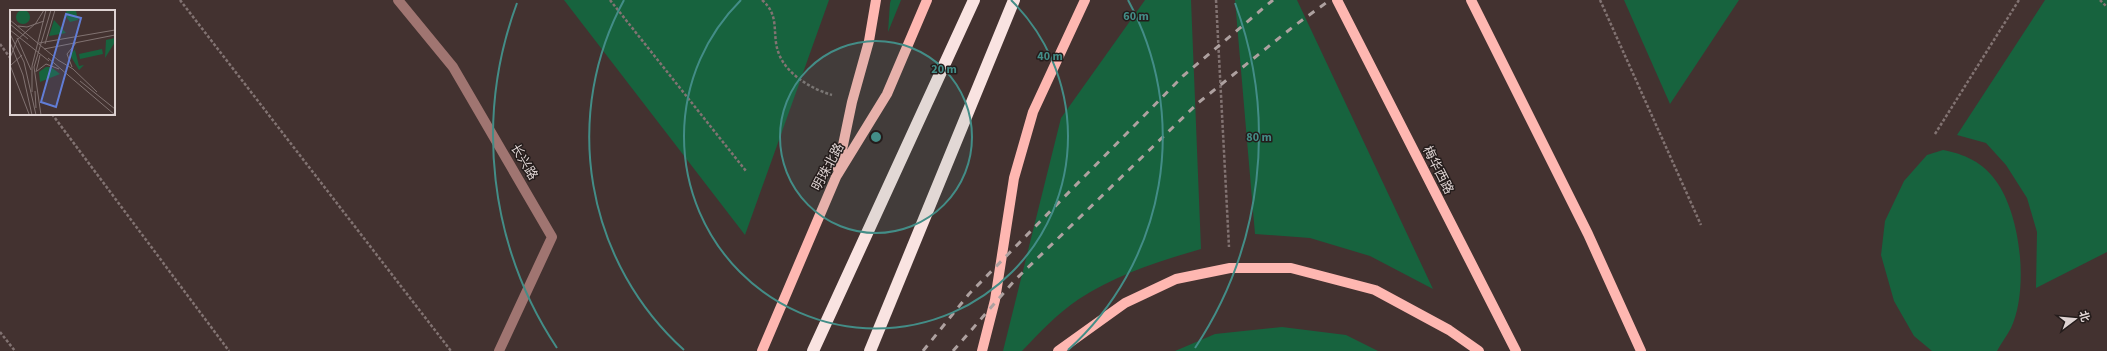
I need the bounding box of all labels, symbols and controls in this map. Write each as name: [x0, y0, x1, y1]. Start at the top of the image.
text: 60 m: [1123, 8, 1149, 25]
inset map: [10, 10, 115, 115]
text: 40 m: [1037, 48, 1063, 65]
text: 20 m: [931, 61, 957, 78]
text: 80 m: [1246, 129, 1272, 146]
centre of rings: [869, 130, 883, 144]
street label: 明珠北路: [808, 140, 848, 194]
street label: 长兴路: [506, 141, 542, 183]
street label: 梅华西路: [1418, 143, 1458, 197]
north arrow: [2055, 299, 2095, 339]
text: 北: [2075, 309, 2093, 324]

